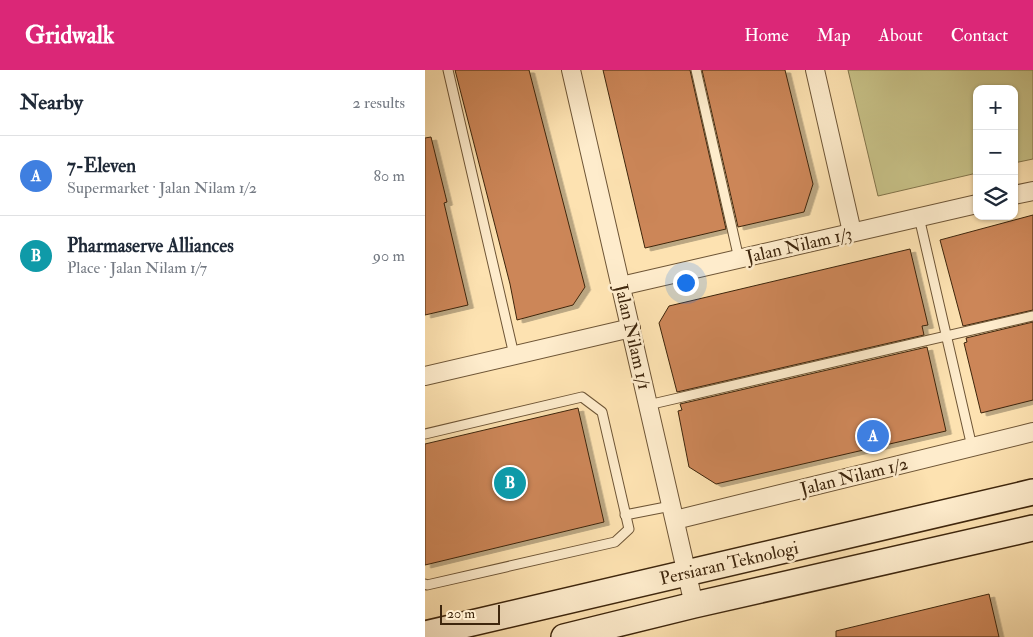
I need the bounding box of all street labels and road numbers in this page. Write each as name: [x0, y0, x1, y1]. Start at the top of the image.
street label: Jalan Nilam 1/3: [743, 222, 854, 269]
street label: Jalan Nilam 1/1: [609, 281, 656, 392]
street label: Jalan Nilam 1/2: [797, 452, 910, 501]
street label: Persiaran Teknologi: [658, 536, 801, 591]

